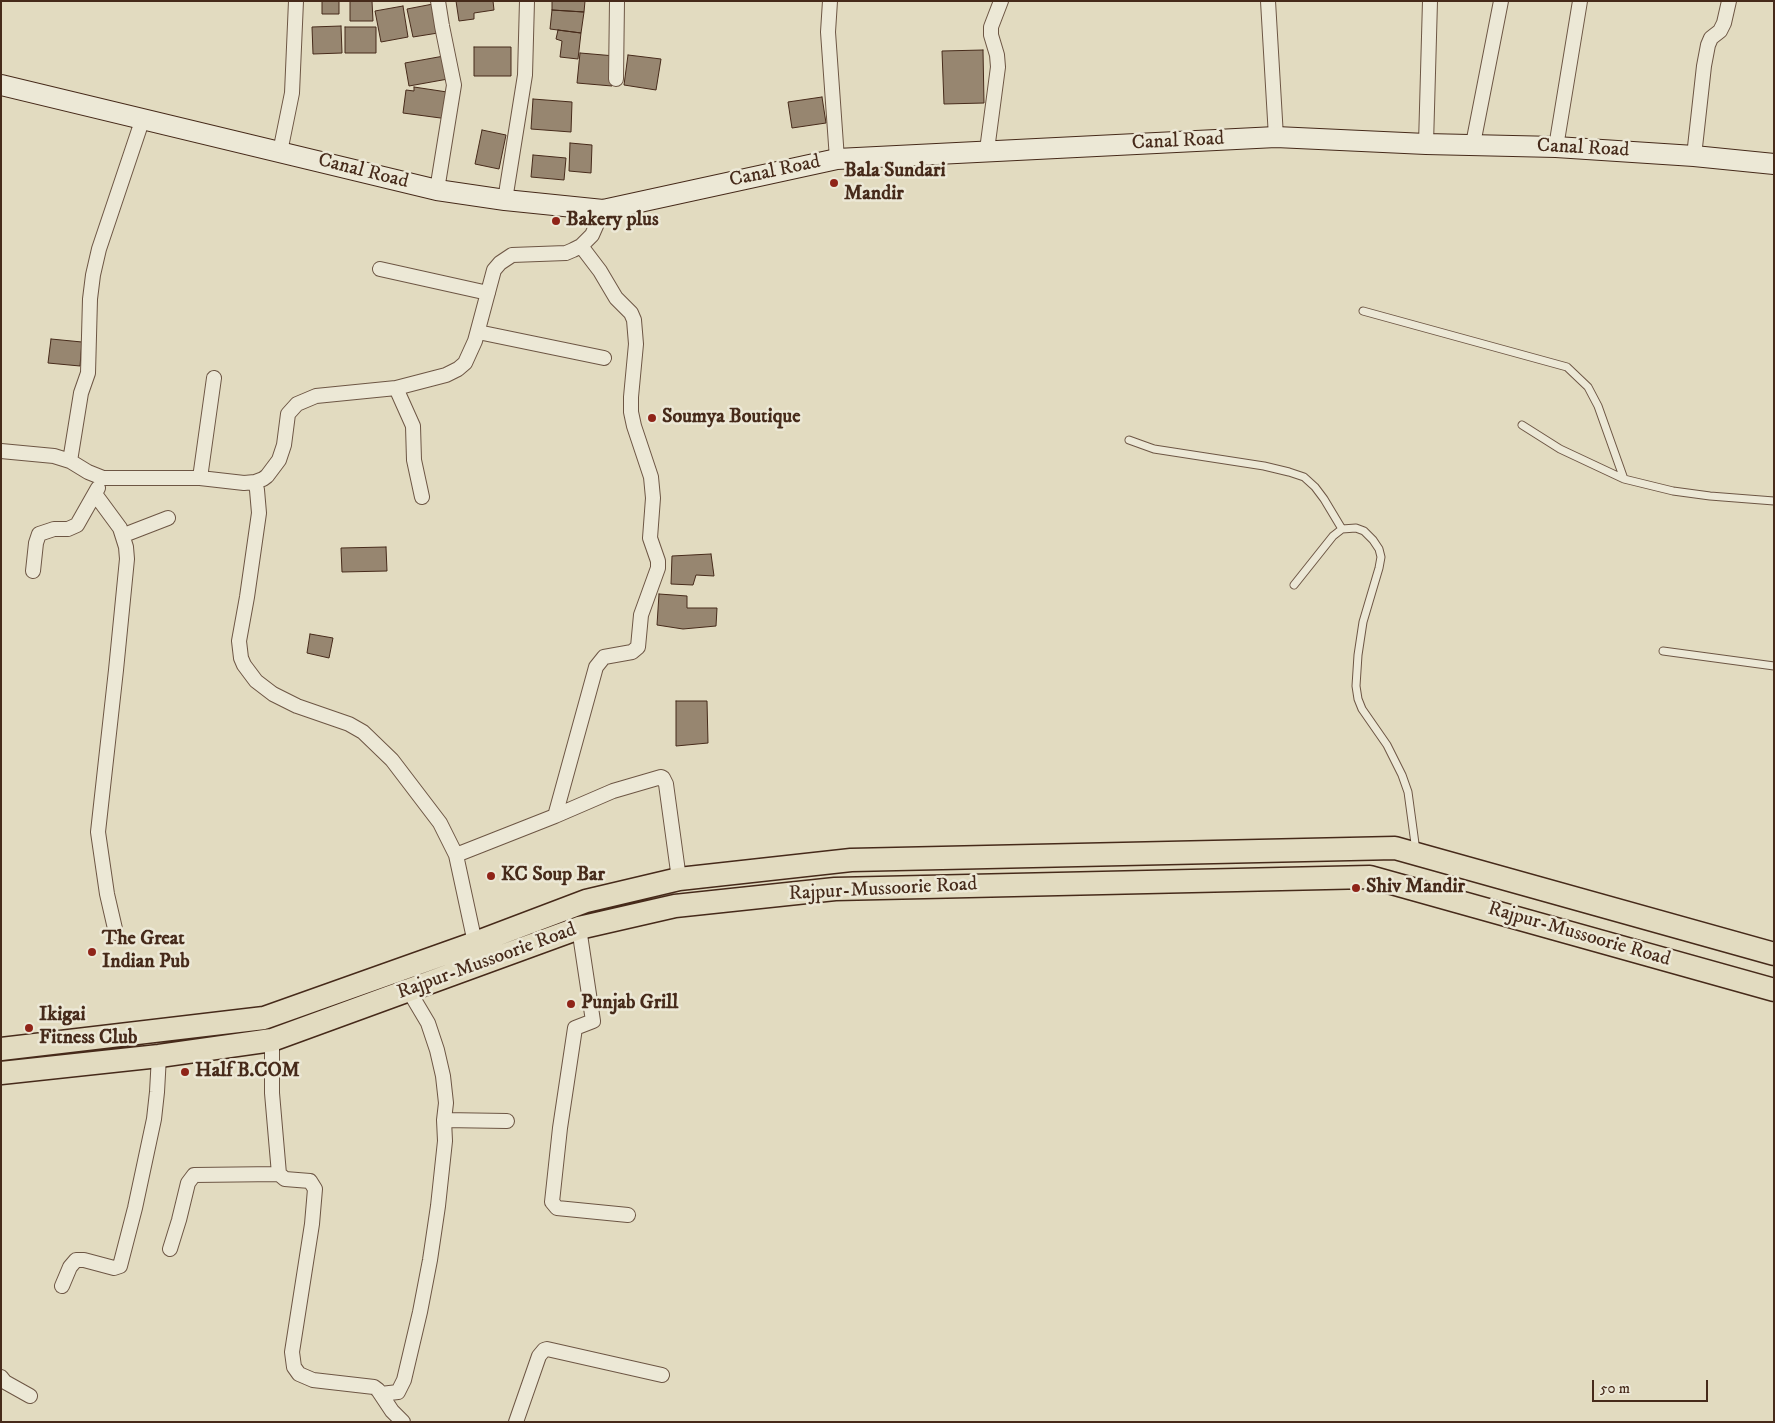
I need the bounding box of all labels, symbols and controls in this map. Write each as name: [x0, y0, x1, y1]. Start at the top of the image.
street label: Canal Road: [1131, 128, 1225, 156]
street label: Canal Road: [1536, 135, 1630, 163]
street label: Canal Road: [315, 149, 411, 195]
street label: Canal Road: [727, 151, 823, 193]
place label: Bala Sundari Mandir: [844, 160, 946, 207]
marker: Bala Sundari Mandir: [828, 177, 840, 189]
place label: Bakery plus: [566, 209, 659, 233]
marker: Bakery plus: [550, 215, 562, 227]
place label: Soumya Boutique: [662, 406, 800, 430]
marker: Soumya Boutique: [646, 412, 658, 424]
place label: KC Soup Bar: [501, 864, 605, 888]
marker: KC Soup Bar: [485, 870, 497, 882]
street label: Rajpur-Mussoorie Road: [788, 873, 978, 907]
place label: Shiv Mandir: [1366, 876, 1465, 900]
marker: Shiv Mandir: [1350, 882, 1362, 894]
street label: Rajpur-Mussoorie Road: [1485, 897, 1673, 973]
street label: Rajpur-Mussoorie Road: [394, 918, 580, 1006]
place label: The Great Indian Pub: [102, 928, 190, 975]
marker: The Great Indian Pub: [86, 946, 98, 958]
place label: Punjab Grill: [581, 992, 678, 1016]
marker: Punjab Grill: [565, 998, 577, 1010]
place label: Ikigai Fitness Club: [39, 1004, 137, 1051]
marker: Ikigai Fitness Club: [23, 1022, 35, 1034]
place label: Half B.COM: [195, 1060, 300, 1084]
marker: Half B.COM: [179, 1066, 191, 1078]
scale bar: [1595, 1370, 1711, 1402]
text: 50 m: [1600, 1379, 1630, 1398]

